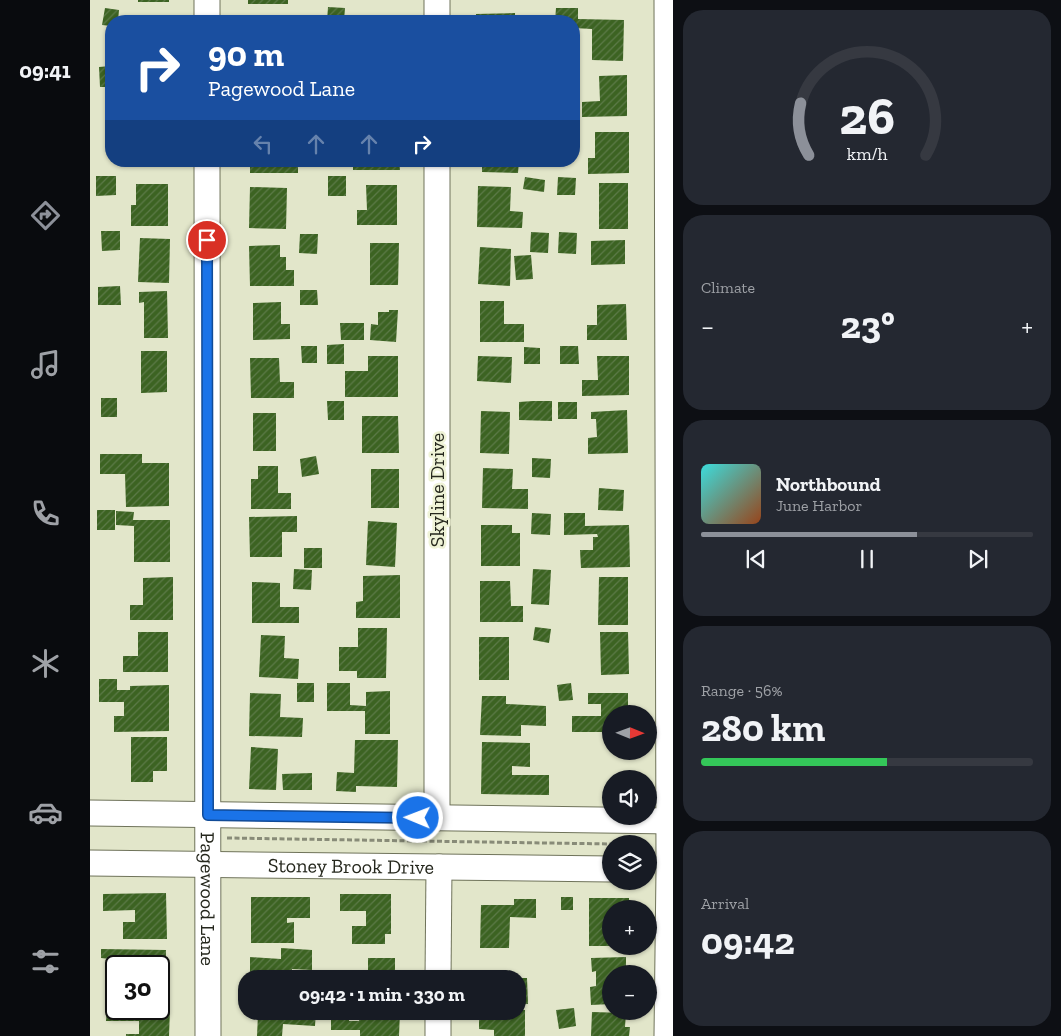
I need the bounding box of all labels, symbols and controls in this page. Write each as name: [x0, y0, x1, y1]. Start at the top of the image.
text: 90 m: [208, 33, 284, 75]
icon: right: [125, 35, 190, 100]
text: 09:41: [19, 57, 71, 84]
text: Pagewood Lane: [208, 75, 355, 102]
text: 26: [839, 85, 895, 147]
icon: left: [249, 130, 277, 158]
icon: ahead: [302, 130, 330, 158]
icon: ahead: [355, 130, 383, 158]
icon: right: [408, 130, 436, 158]
text: km/h: [847, 143, 887, 165]
icon: directions: [28, 198, 63, 233]
pin: [186, 219, 228, 261]
icon: arrive: [193, 226, 221, 254]
text: Climate: [701, 278, 755, 297]
text: 23°: [840, 302, 895, 348]
text: −: [701, 310, 714, 343]
text: +: [1021, 310, 1033, 343]
icon: music: [28, 347, 63, 382]
street label: Skyline Drive: [425, 433, 449, 547]
text: Northbound: [776, 473, 881, 496]
icon: phone: [28, 496, 63, 531]
text: June Harbor: [776, 496, 862, 515]
icon: previous: [742, 545, 770, 573]
icon: pause: [853, 545, 881, 573]
icon: next: [964, 545, 992, 573]
icon: climate: [28, 646, 63, 681]
text: Range · 56%: [701, 681, 783, 700]
north arrow: [602, 705, 658, 760]
map controls: [602, 705, 657, 1020]
text: 280 km: [701, 705, 825, 751]
button: sound: [602, 770, 657, 825]
position arrow: [391, 791, 443, 843]
icon: car: [28, 795, 63, 830]
street label: Pagewood Lane: [196, 832, 220, 966]
button: layers: [602, 835, 657, 890]
street label: Stoney Brook Drive: [268, 853, 434, 879]
text: Arrival: [701, 894, 749, 913]
button: +: [602, 900, 657, 955]
text: 09:42: [701, 918, 795, 964]
icon: filters: [28, 944, 63, 979]
speed limit sign: 30: [105, 955, 170, 1020]
button: −: [602, 965, 657, 1020]
text: 09:42 · 1 min · 330 m: [299, 983, 465, 1006]

